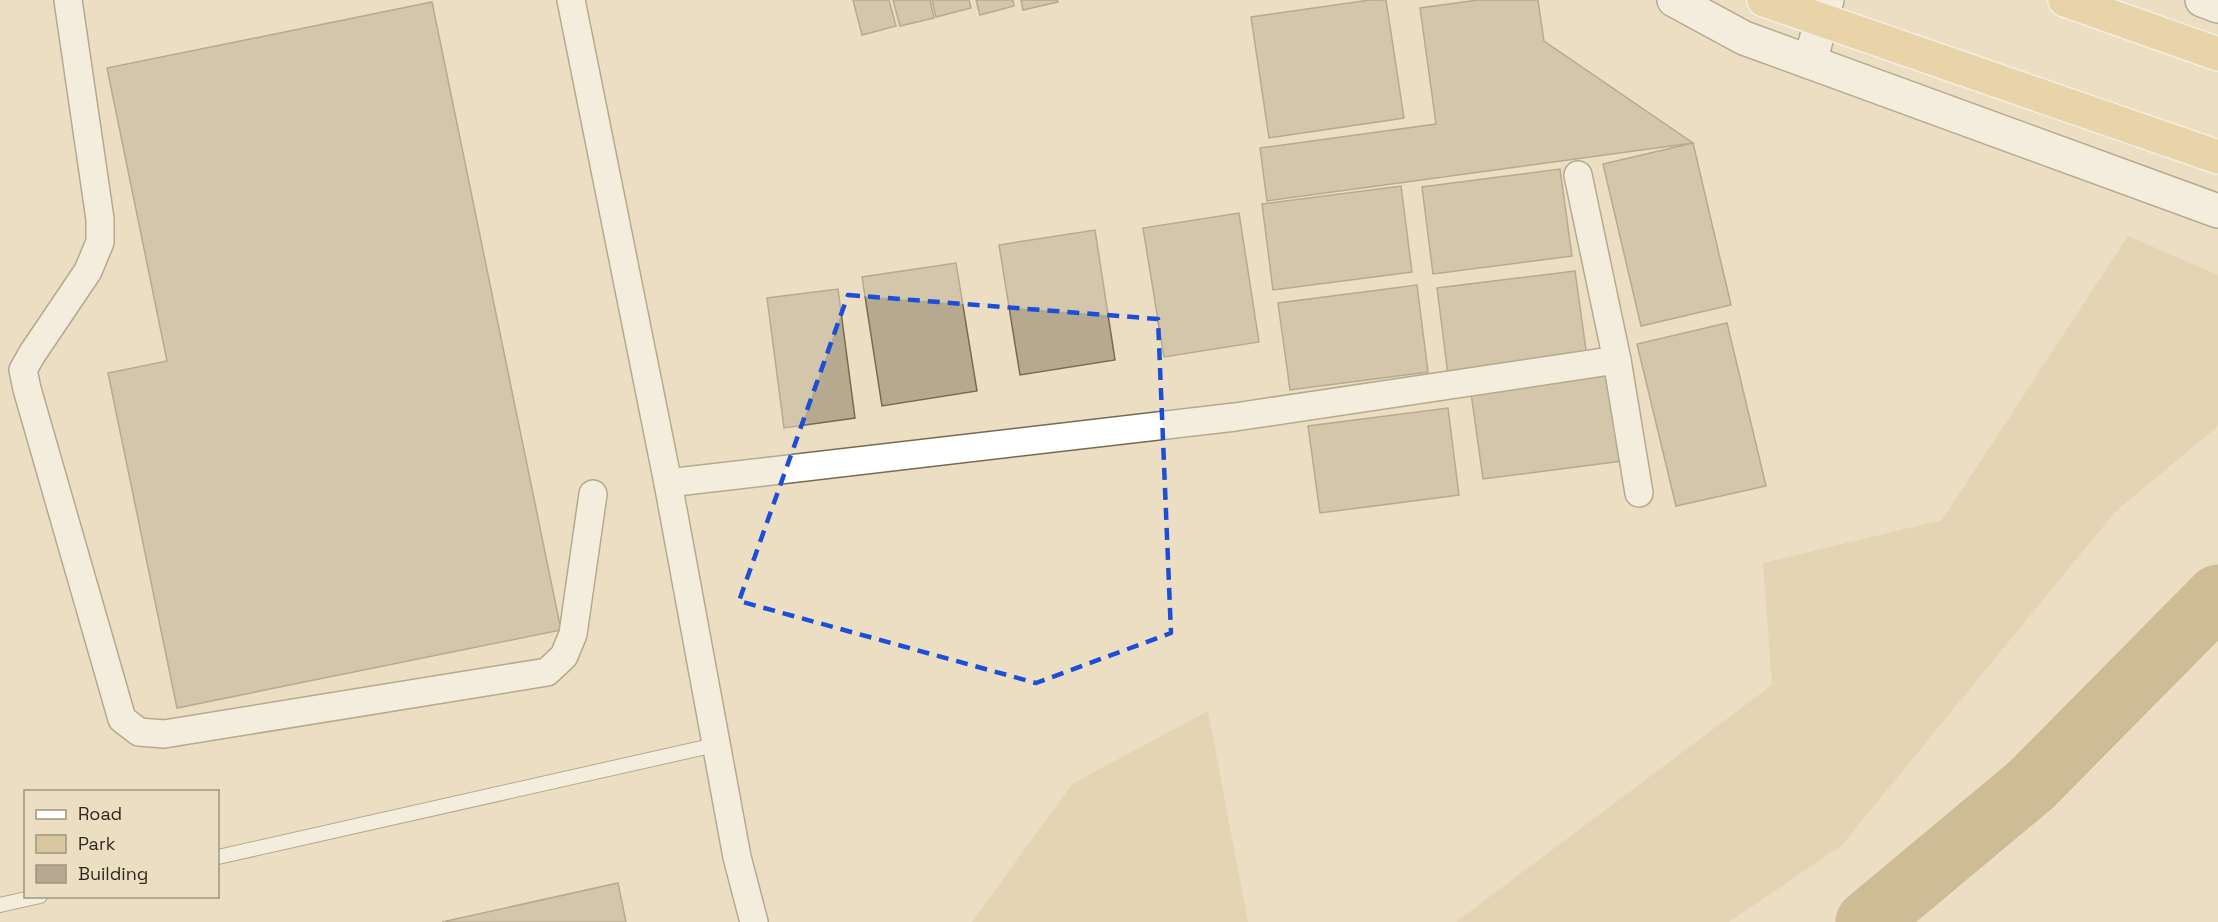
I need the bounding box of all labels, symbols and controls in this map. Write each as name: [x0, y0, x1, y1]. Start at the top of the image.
legend: [24, 790, 219, 898]
text: Road: [78, 802, 122, 825]
text: Park: [78, 832, 116, 855]
text: Building: [78, 862, 148, 885]

